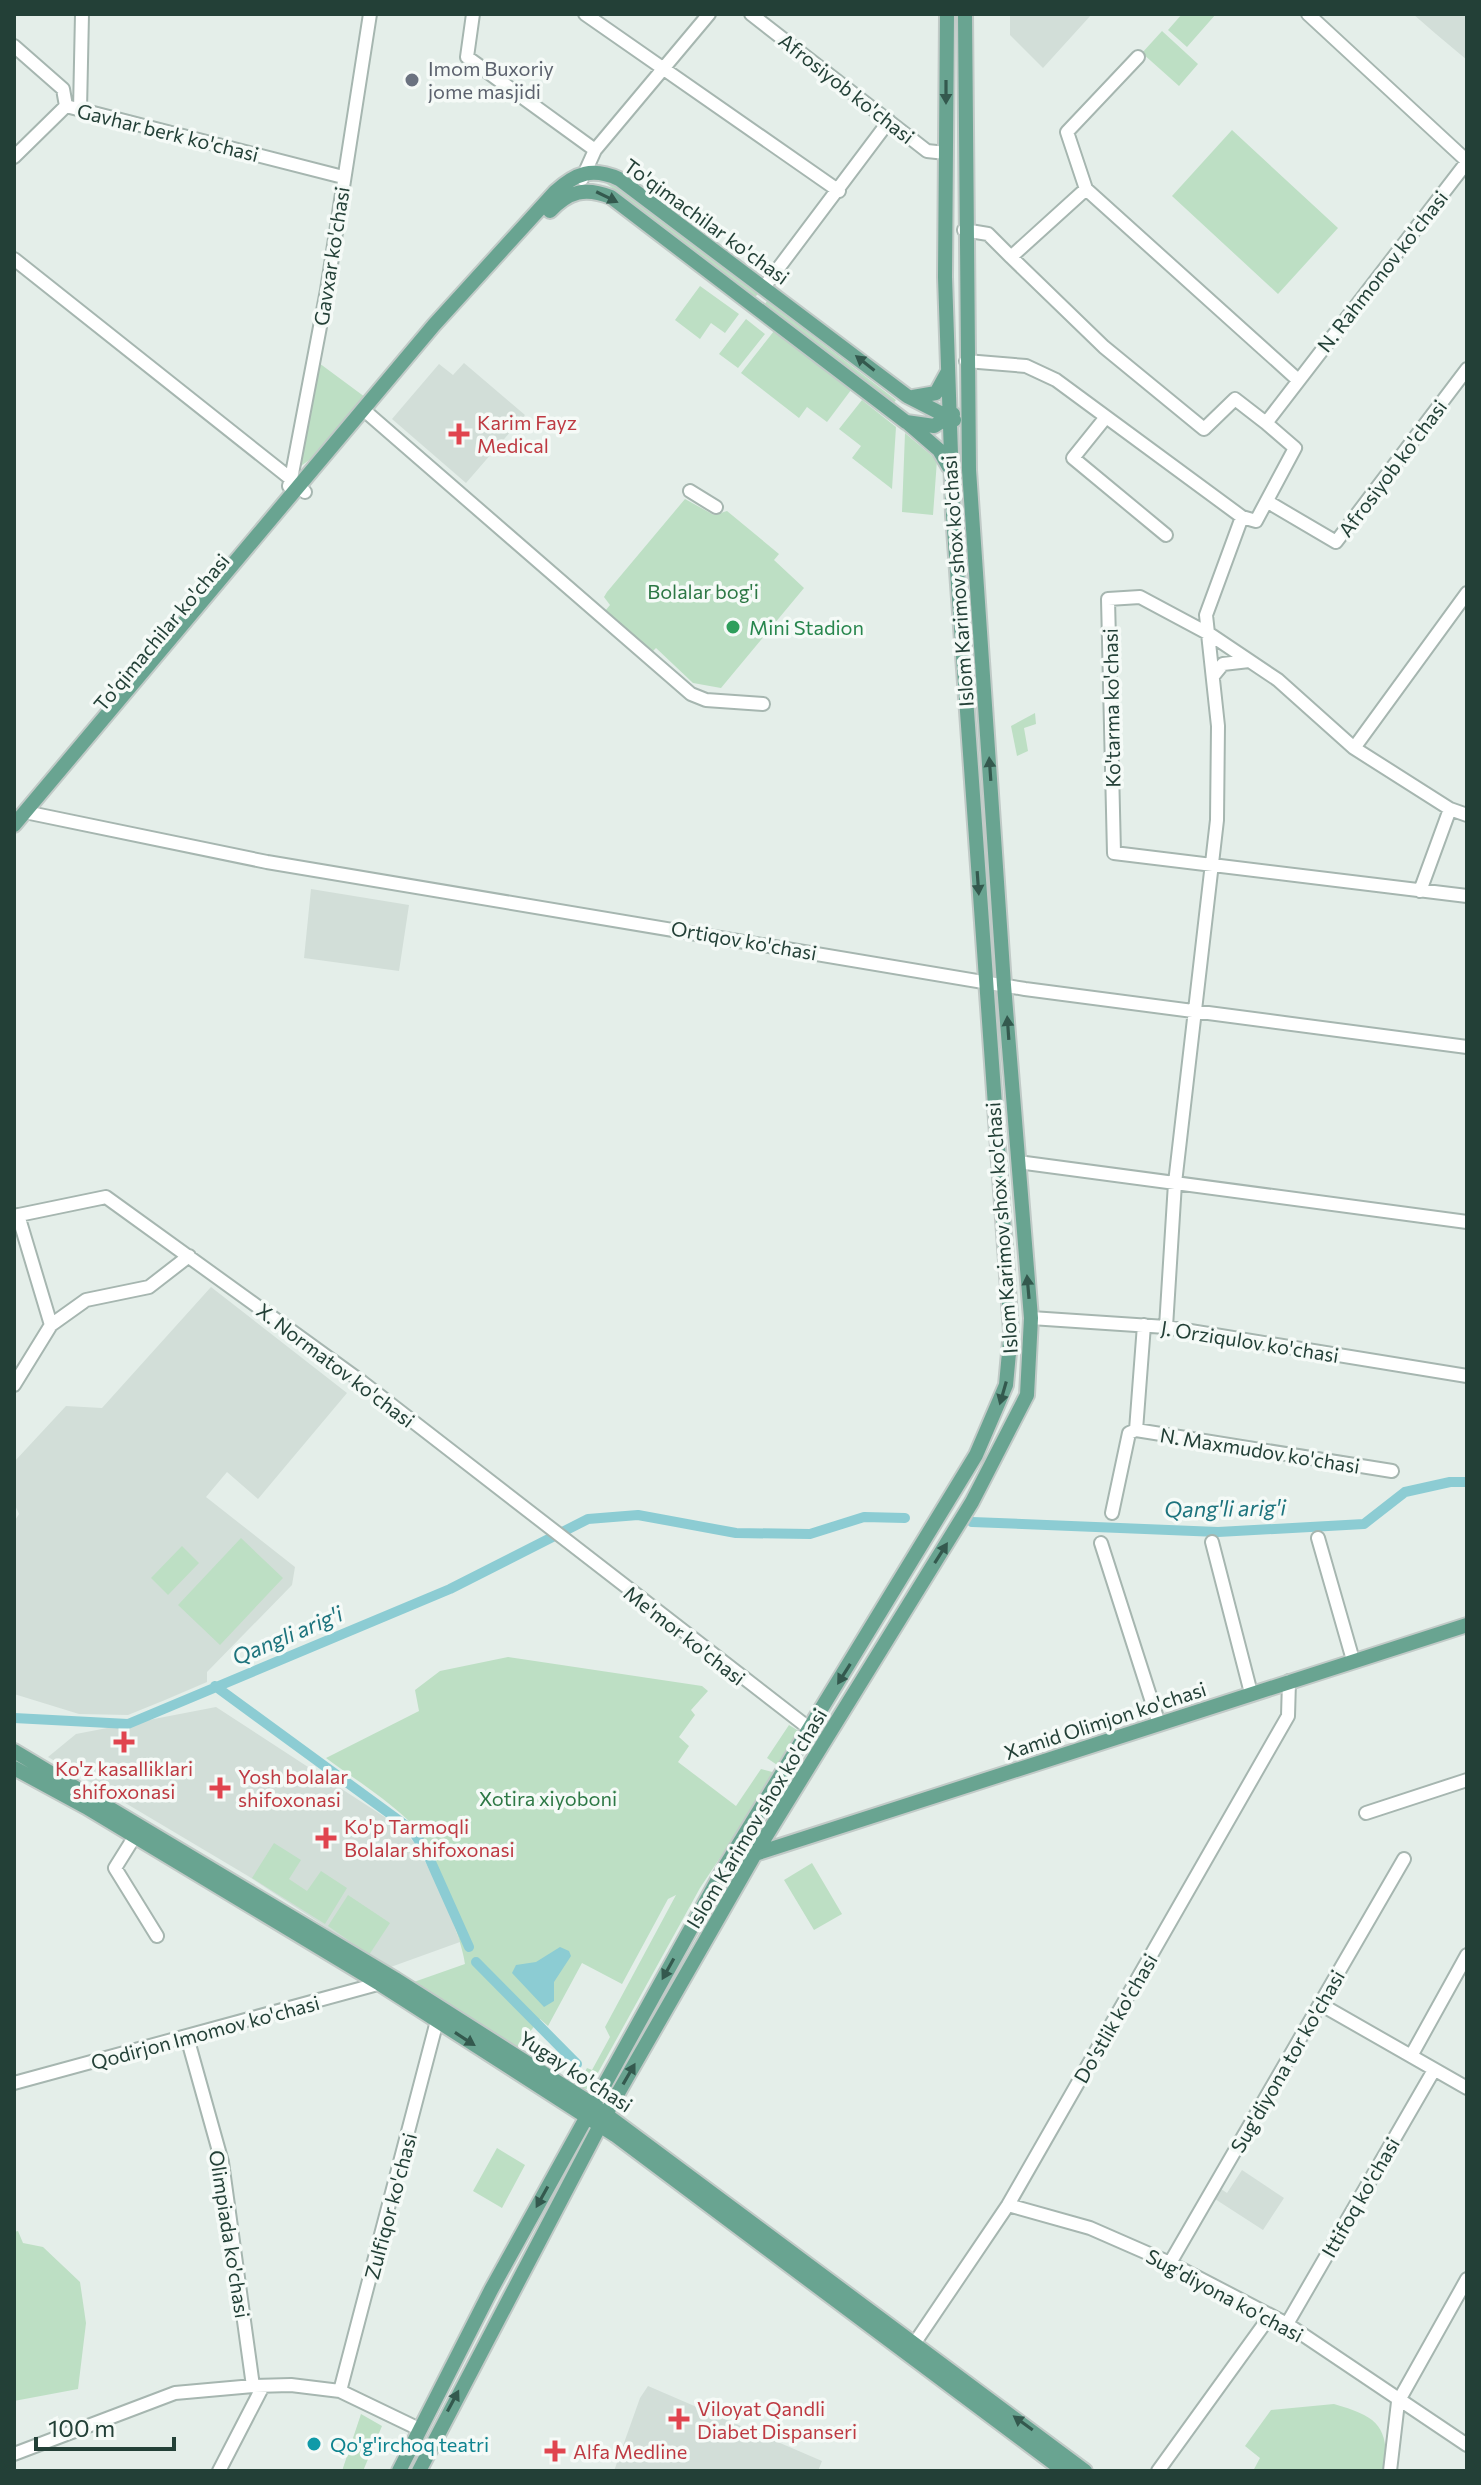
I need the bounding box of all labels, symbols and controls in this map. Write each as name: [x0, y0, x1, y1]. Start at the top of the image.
street label: Afrosiyob ko'chasi: [775, 28, 919, 148]
place label: Imom Buxoriy jome masjidi: [428, 56, 554, 103]
marker: Imom Buxoriy jome masjidi: [403, 71, 421, 89]
one-way arrow: [940, 80, 953, 105]
street label: Gavhar berk ko'chasi: [75, 98, 261, 166]
street label: To'qimachilar ko'chasi: [620, 153, 794, 289]
street label: Gavxar ko'chasi: [308, 185, 354, 327]
street label: N. Rahmonov ko'chasi: [1312, 186, 1452, 356]
one-way arrow: [595, 191, 618, 204]
one-way arrow: [855, 356, 875, 372]
street label: Afrosiyob ko'chasi: [1333, 395, 1451, 541]
place label: Karim Fayz Medical: [477, 410, 577, 457]
marker: Karim Fayz Medical: [448, 423, 470, 445]
street label: Islom Karimov shox ko'chasi: [936, 454, 978, 708]
street label: To'qimachilar ko'chasi: [88, 548, 234, 716]
park label: Bolalar bog'i: [647, 579, 759, 603]
place label: Mini Stadion: [749, 615, 864, 639]
marker: Mini Stadion: [724, 618, 742, 636]
street label: Ko'tarma ko'chasi: [1098, 628, 1124, 788]
one-way arrow: [983, 756, 996, 781]
one-way arrow: [972, 871, 985, 896]
street label: Ortiqov ko'chasi: [669, 915, 819, 965]
one-way arrow: [1001, 1015, 1014, 1040]
street label: Islom Karimov shox ko'chasi: [980, 1101, 1022, 1355]
one-way arrow: [1022, 1274, 1035, 1299]
street label: X. Normatov ko'chasi: [252, 1298, 420, 1432]
street label: J. Orziqulov ko'chasi: [1159, 1315, 1341, 1367]
one-way arrow: [996, 1381, 1009, 1405]
street label: N. Maxmudov ko'chasi: [1158, 1422, 1362, 1478]
water label: Qang'li arig'i: [1164, 1493, 1288, 1523]
one-way arrow: [934, 1542, 948, 1564]
street label: Me'mor ko'chasi: [620, 1580, 750, 1690]
water label: Qangli arig'i: [228, 1599, 348, 1670]
one-way arrow: [838, 1663, 852, 1685]
street label: Xamid Olimjon ko'chasi: [1001, 1676, 1209, 1764]
street label: Islom Karimov shox ko'chasi: [681, 1704, 831, 1932]
marker: Ko'z kasalliklari shifoxonasi: [113, 1731, 135, 1753]
place label: Ko'z kasalliklari shifoxonasi: [55, 1756, 193, 1803]
place label: Yosh bolalar shifoxonasi: [238, 1764, 348, 1811]
marker: Yosh bolalar shifoxonasi: [209, 1777, 231, 1799]
park label: Xotira xiyoboni: [479, 1786, 617, 1810]
place label: Ko'p Tarmoqli Bolalar shifoxonasi: [344, 1814, 515, 1861]
marker: Ko'p Tarmoqli Bolalar shifoxonasi: [315, 1827, 337, 1849]
street label: Do'stlik ko'chasi: [1068, 1949, 1162, 2087]
one-way arrow: [661, 1958, 675, 1980]
street label: Sug'diyona tor ko'chasi: [1225, 1966, 1349, 2156]
street label: Qodirjon Imomov ko'chasi: [88, 1990, 322, 2074]
street label: Yugay ko'chasi: [515, 2025, 637, 2117]
one-way arrow: [454, 2031, 475, 2046]
one-way arrow: [622, 2062, 636, 2085]
street label: Zulfiqor ko'chasi: [359, 2130, 421, 2282]
street label: Ittifoq ko'chasi: [1316, 2133, 1404, 2261]
street label: Olimpiada ko'chasi: [205, 2148, 255, 2320]
one-way arrow: [535, 2185, 549, 2208]
street label: Sug'diyona ko'chasi: [1142, 2243, 1308, 2347]
one-way arrow: [447, 2390, 460, 2413]
place label: Viloyat Qandli Diabet Dispanseri: [697, 2396, 857, 2443]
scale bar: [36, 2401, 174, 2451]
marker: Viloyat Qandli Diabet Dispanseri: [668, 2408, 690, 2430]
text: 100 m: [48, 2413, 115, 2442]
one-way arrow: [1012, 2415, 1034, 2431]
place label: Qo'g'irchoq teatri: [330, 2432, 489, 2456]
marker: Qo'g'irchoq teatri: [305, 2435, 323, 2453]
place label: Alfa Medline: [573, 2439, 687, 2463]
marker: Alfa Medline: [544, 2440, 566, 2462]

